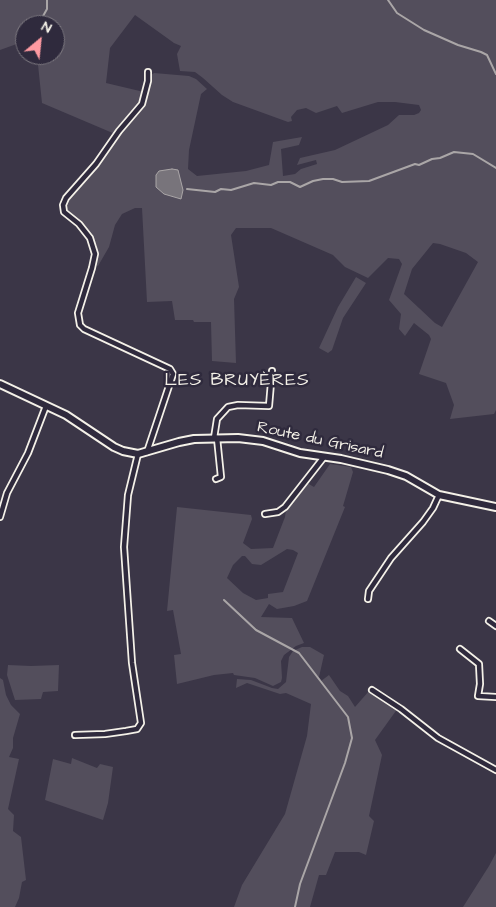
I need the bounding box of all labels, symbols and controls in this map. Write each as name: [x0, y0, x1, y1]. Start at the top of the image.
north arrow: [15, 15, 65, 65]
text: N: [38, 17, 55, 39]
district label: LES BRUYÈRES: [163, 370, 311, 392]
street label: Route du Grisard: [255, 418, 385, 464]

